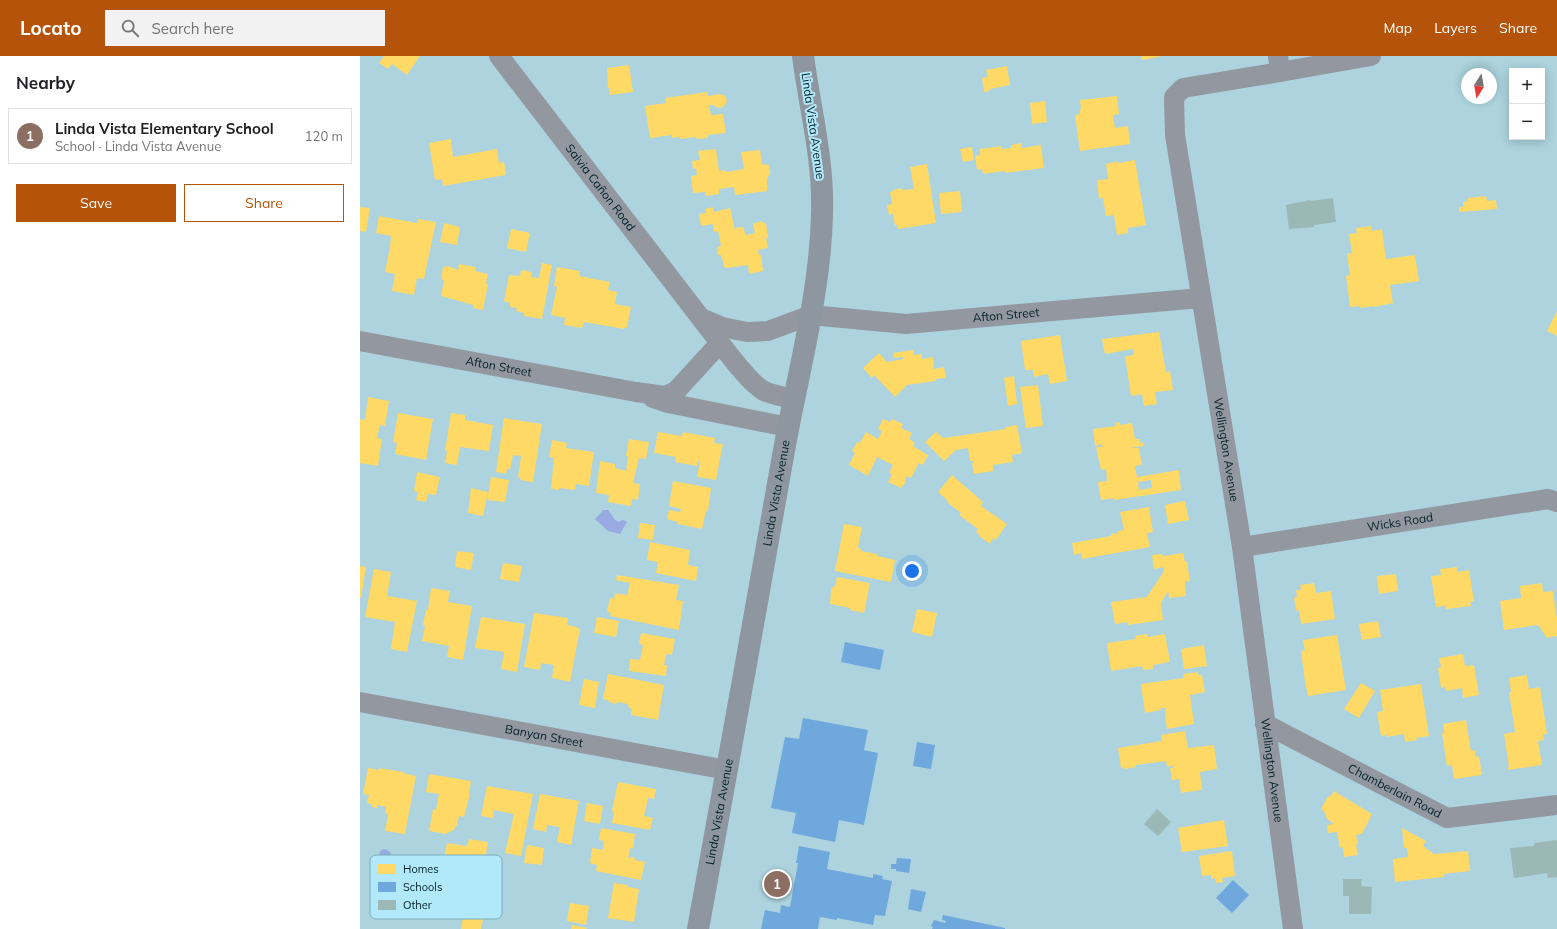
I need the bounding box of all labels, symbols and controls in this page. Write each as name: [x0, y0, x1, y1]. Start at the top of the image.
search box: [105, 10, 385, 46]
text: Locato: [20, 16, 81, 40]
icon: search: [119, 17, 141, 39]
text: Search here: [151, 19, 234, 38]
text: Map: [1383, 19, 1412, 37]
text: Layers: [1434, 19, 1477, 37]
text: Share: [1499, 19, 1537, 37]
north arrow: [1461, 68, 1497, 104]
map controls: [1509, 68, 1545, 140]
button: +: [1509, 68, 1545, 104]
text: Nearby: [16, 72, 75, 93]
street label: Linda Vista Avenue: [799, 72, 828, 180]
button: −: [1509, 104, 1545, 140]
text: Linda Vista Elementary School: [55, 119, 274, 138]
text: 1: [26, 128, 34, 144]
text: 120 m: [305, 128, 343, 144]
text: School · Linda Vista Avenue: [55, 138, 221, 154]
street label: Salvia Cañon Road: [562, 141, 639, 234]
button: Save: [16, 184, 176, 222]
button: Share: [184, 184, 344, 222]
street label: Afton Street: [972, 304, 1040, 325]
street label: Afton Street: [464, 353, 533, 380]
street label: Wellington Avenue: [1211, 397, 1243, 503]
street label: Linda Vista Avenue: [759, 439, 793, 547]
street label: Wicks Road: [1366, 509, 1434, 534]
your location: [902, 561, 922, 581]
street label: Wellington Avenue: [1258, 717, 1287, 823]
street label: Banyan Street: [504, 721, 584, 750]
street label: Linda Vista Avenue: [702, 758, 736, 866]
street label: Chamberlain Road: [1345, 760, 1444, 821]
legend: [370, 855, 502, 919]
text: Homes: [403, 862, 439, 876]
pin: 1: [764, 869, 790, 899]
text: Schools: [403, 880, 442, 894]
text: Other: [403, 898, 432, 912]

